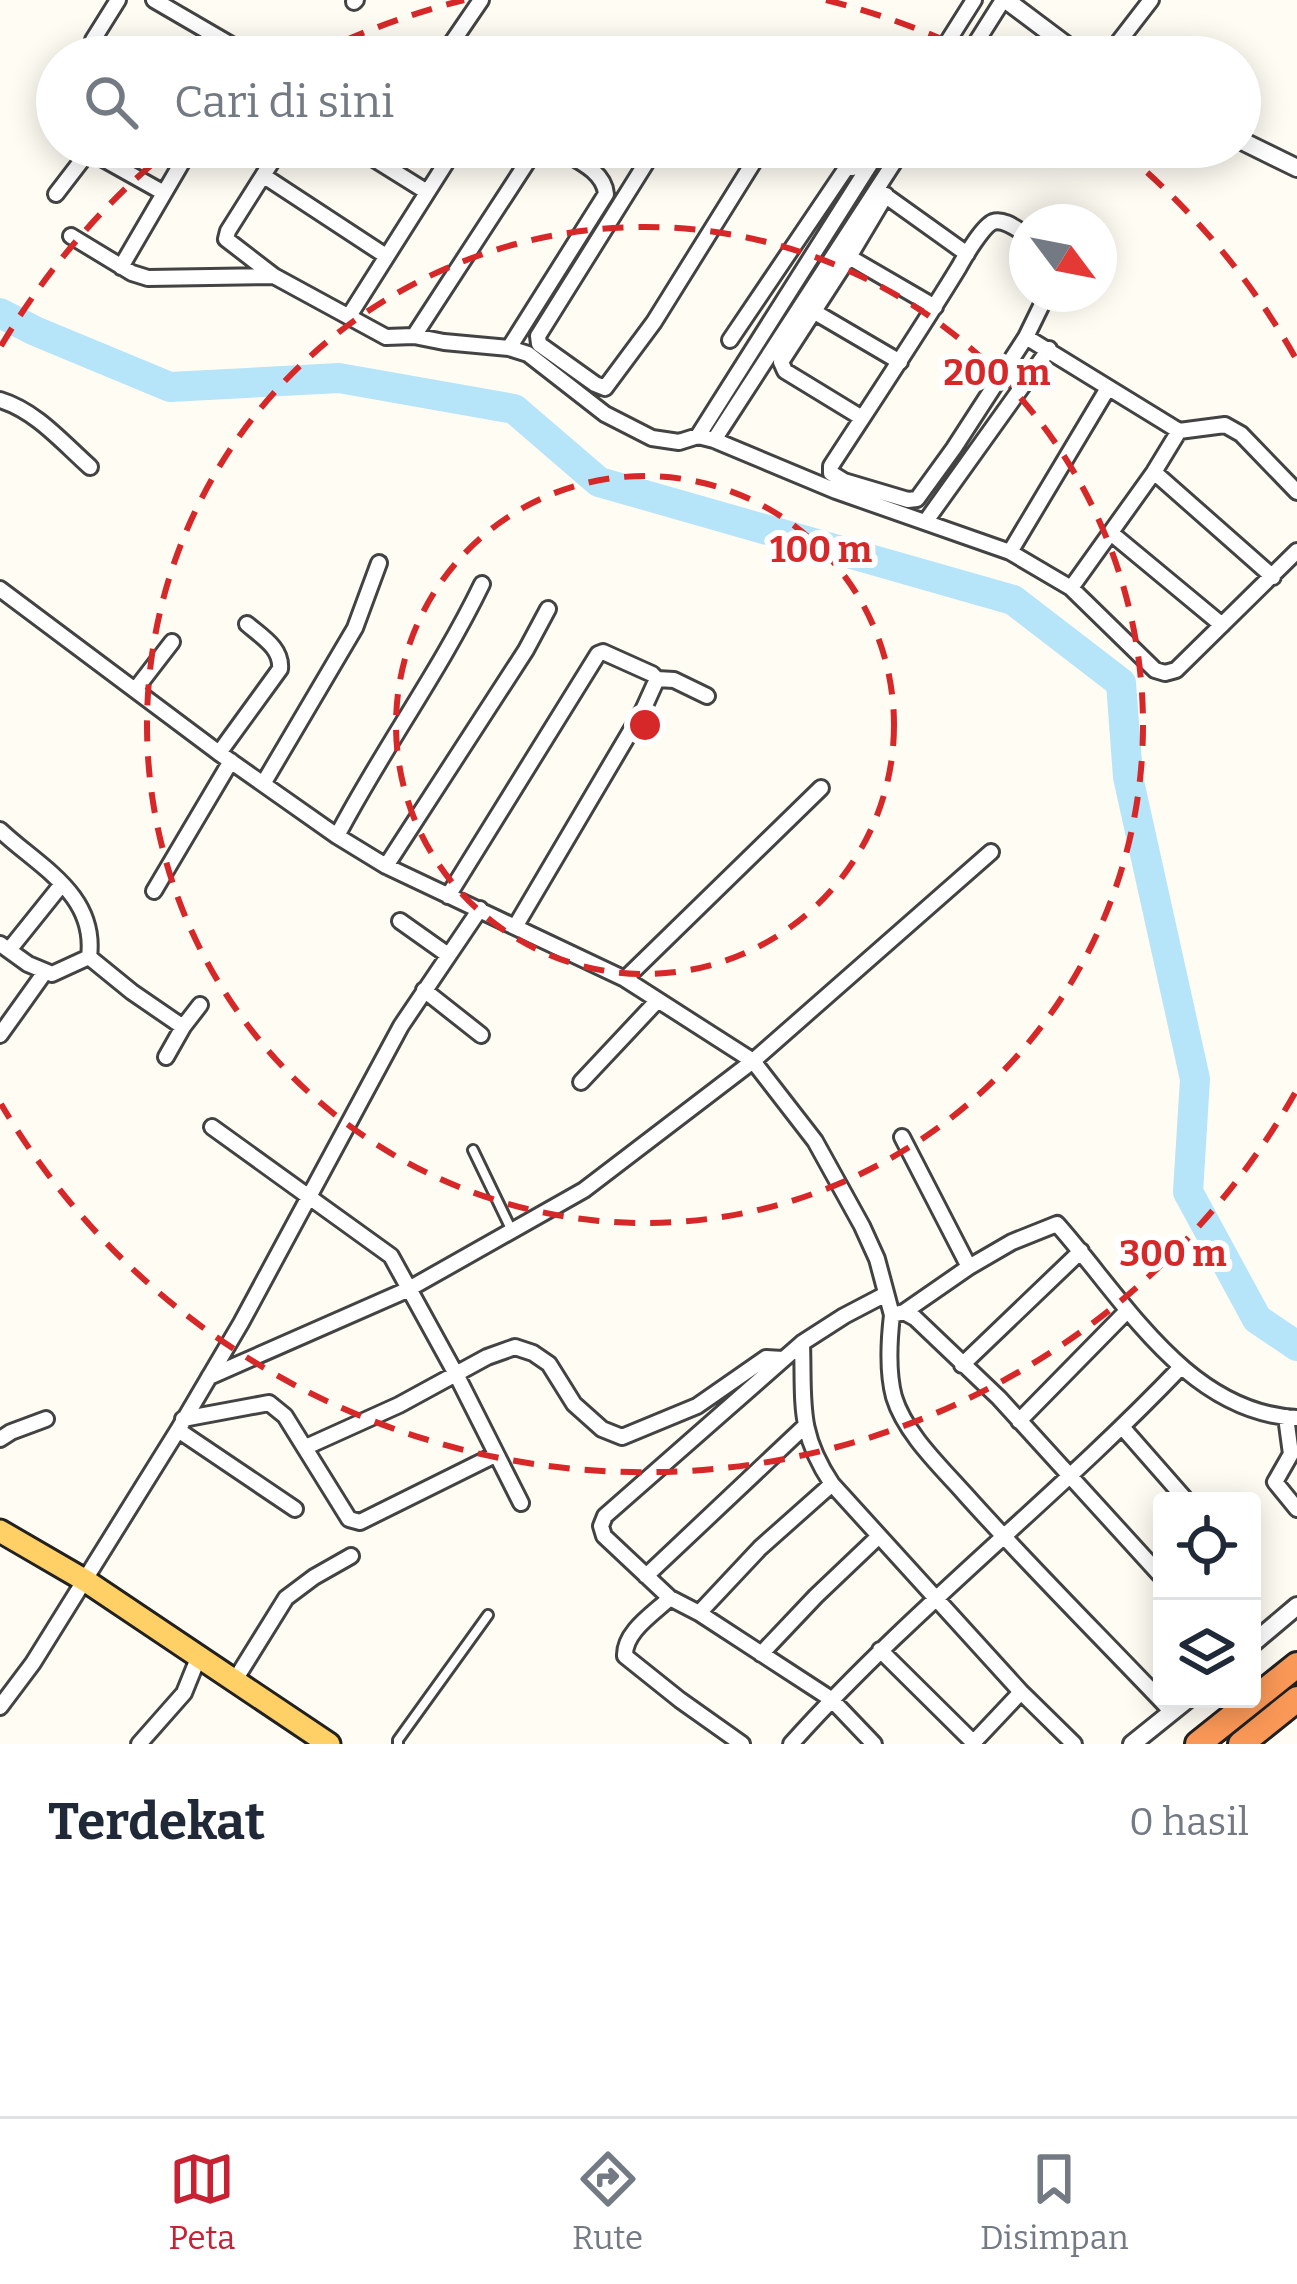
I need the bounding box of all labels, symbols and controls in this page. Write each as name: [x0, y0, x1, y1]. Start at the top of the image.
search box: [36, 36, 1261, 168]
icon: search: [78, 69, 144, 135]
text: Cari di sini: [174, 75, 394, 129]
north arrow: [1009, 204, 1117, 312]
text: 200 m: [944, 351, 1050, 395]
text: 100 m: [770, 528, 872, 572]
centre of rings: [624, 704, 666, 746]
text: 300 m: [1119, 1232, 1227, 1276]
map controls: [1153, 1492, 1261, 1708]
button: locate: [1153, 1492, 1261, 1600]
button: layers: [1153, 1600, 1261, 1708]
text: Terdekat: [48, 1791, 265, 1853]
text: 0 hasil: [1129, 1799, 1249, 1845]
tab: Peta: [168, 2146, 235, 2258]
tab: Rute: [572, 2146, 643, 2258]
tab: Disimpan: [980, 2146, 1129, 2258]

